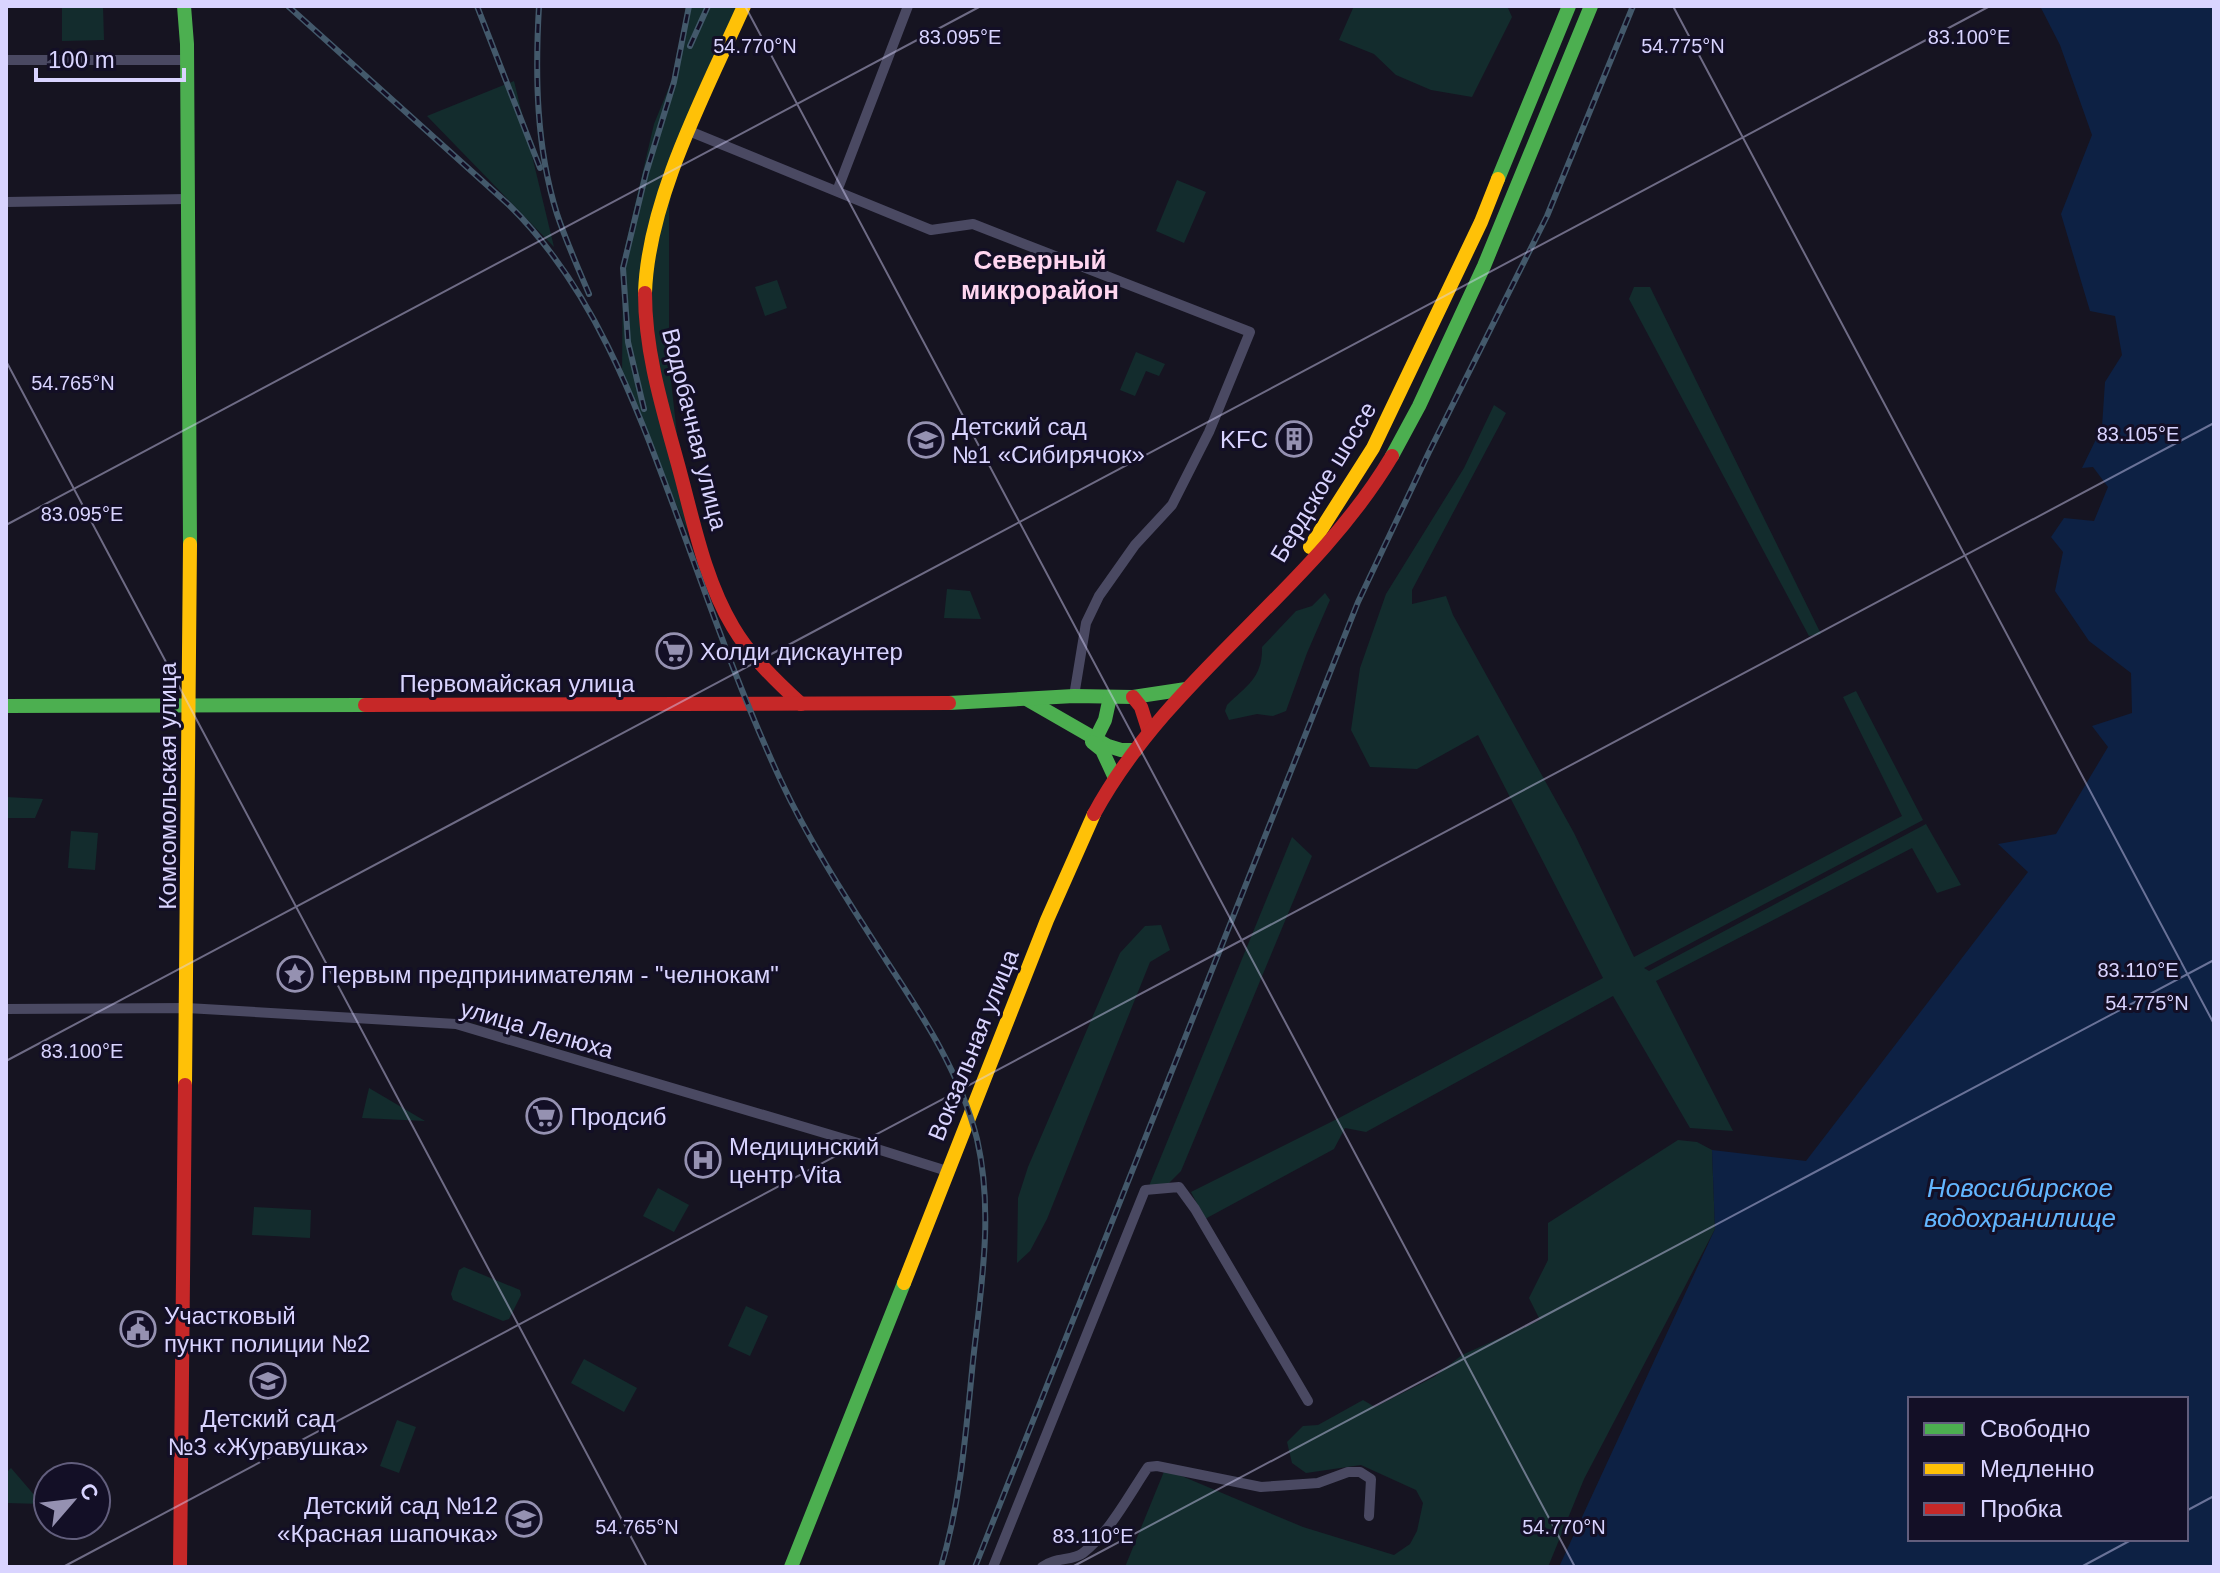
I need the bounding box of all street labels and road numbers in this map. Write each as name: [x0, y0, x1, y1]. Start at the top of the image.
street label: Водобачная улица: [657, 325, 733, 533]
street label: Бердское шоссе: [1265, 397, 1381, 567]
street label: Комсомольская улица: [154, 662, 181, 910]
street label: Первомайская улица: [399, 670, 635, 697]
street label: Вокзальная улица: [922, 945, 1024, 1144]
street label: улица Лелюха: [457, 994, 617, 1064]

